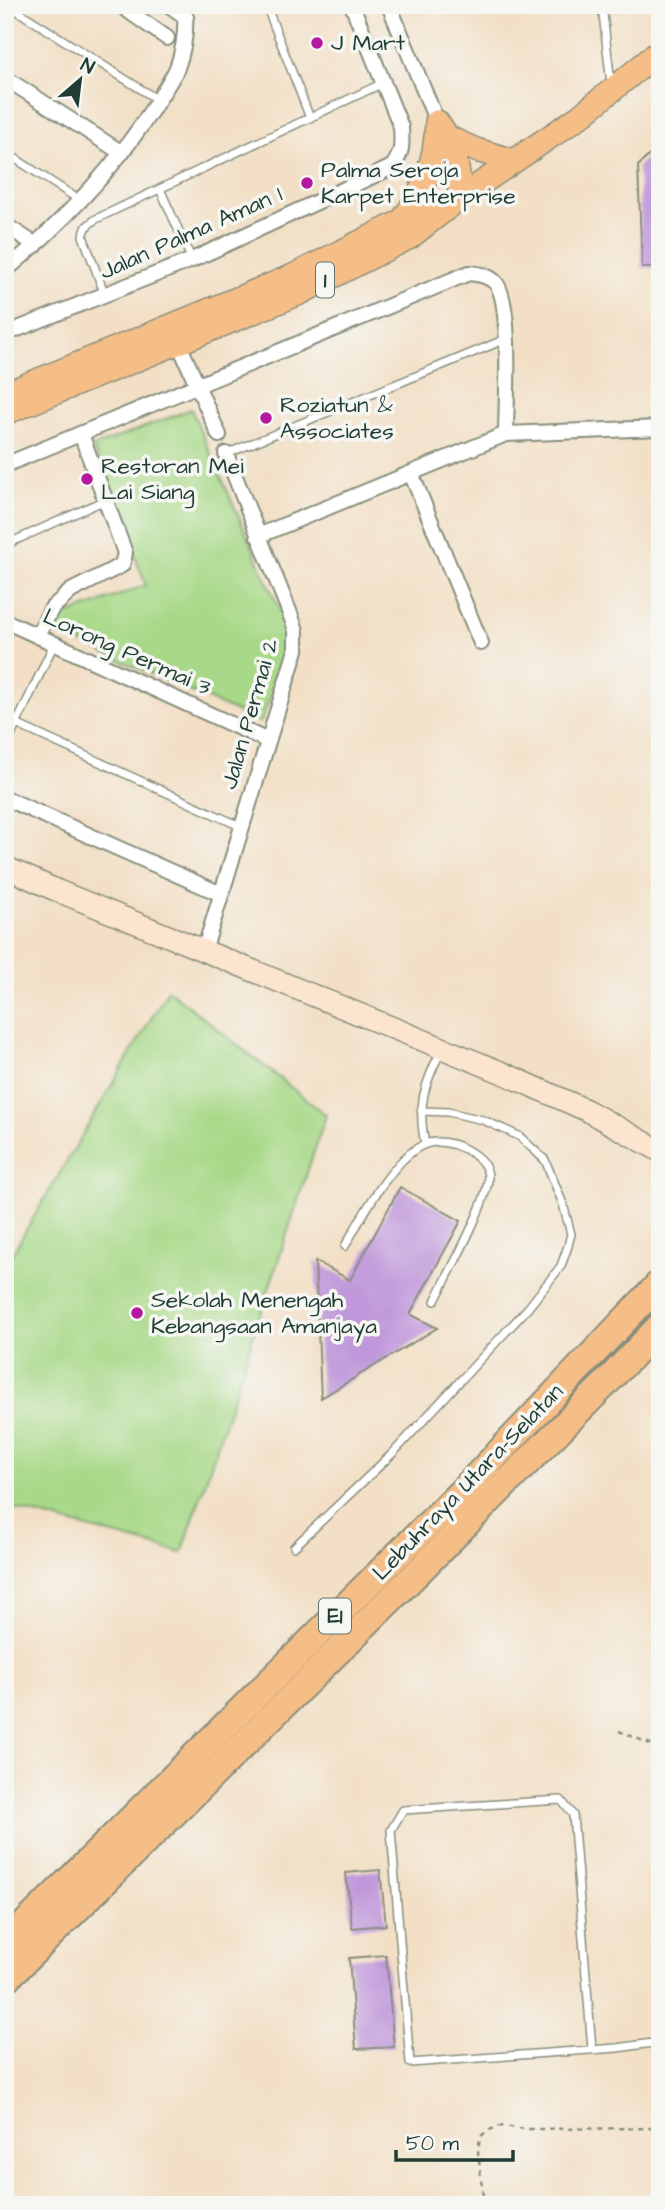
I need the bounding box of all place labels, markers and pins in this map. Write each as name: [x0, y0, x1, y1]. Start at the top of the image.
place label: J Mart: [331, 27, 406, 59]
marker: J Mart: [309, 35, 325, 51]
place label: Palma Seroja Karpet Enterprise: [321, 154, 516, 212]
marker: Palma Seroja Karpet Enterprise: [299, 175, 315, 191]
place label: Roziatun & Associates: [280, 389, 394, 447]
marker: Roziatun & Associates: [258, 410, 274, 426]
place label: Restoran Mei Lai Siang: [101, 450, 244, 509]
marker: Restoran Mei Lai Siang: [79, 471, 95, 487]
place label: Sekolah Menengah Kebangsaan Amanjaya: [151, 1284, 377, 1343]
marker: Sekolah Menengah Kebangsaan Amanjaya: [129, 1305, 145, 1321]

